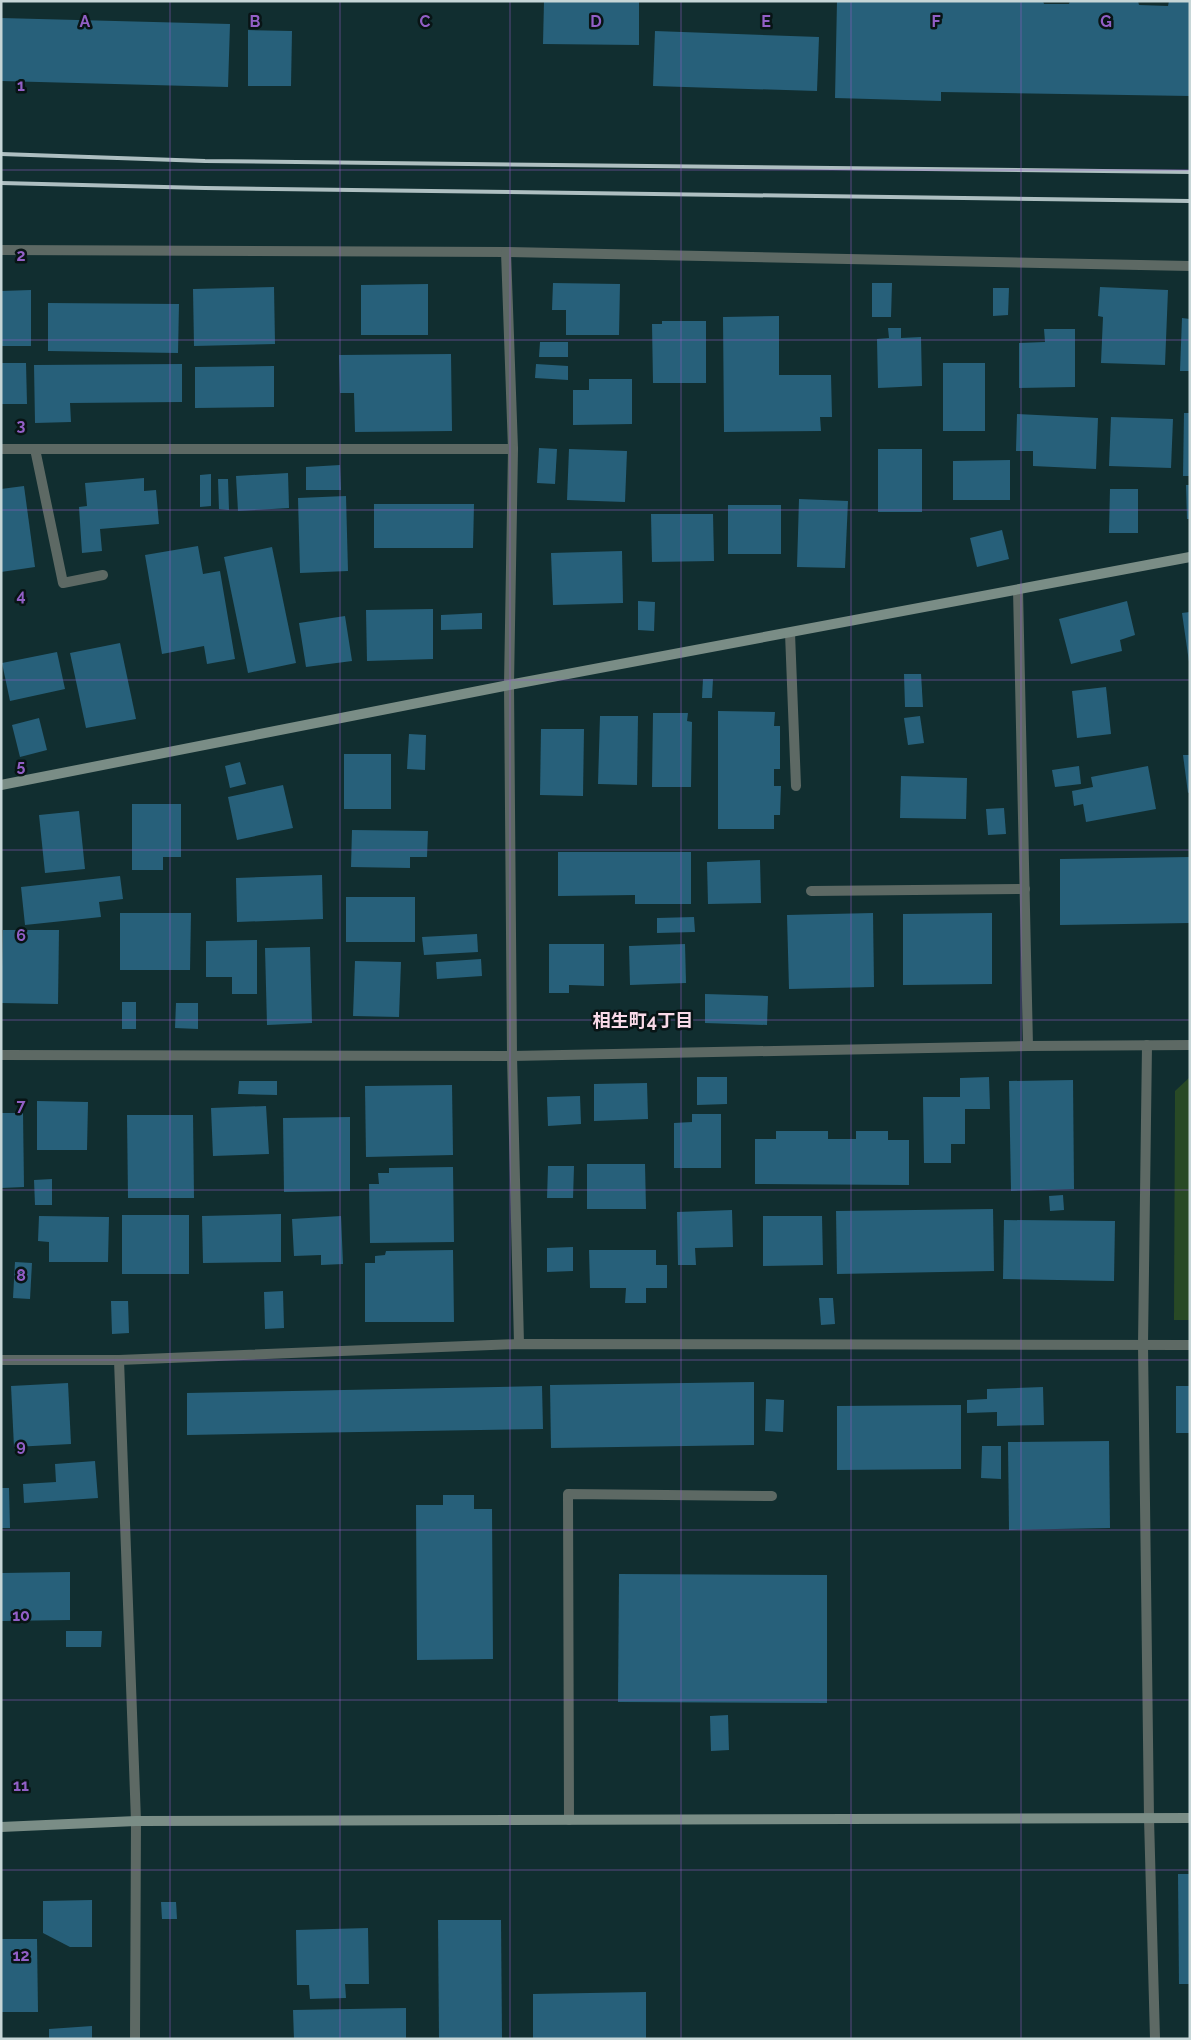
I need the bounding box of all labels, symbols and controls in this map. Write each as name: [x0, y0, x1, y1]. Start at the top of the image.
text: A: [80, 12, 91, 31]
text: B: [250, 12, 261, 31]
text: C: [420, 12, 431, 31]
text: D: [590, 12, 602, 31]
text: E: [761, 12, 771, 31]
text: F: [931, 12, 941, 31]
text: G: [1100, 12, 1112, 31]
text: 1: [17, 76, 25, 95]
text: 2: [16, 246, 26, 265]
text: 3: [17, 416, 26, 435]
text: 4: [16, 586, 26, 605]
text: 5: [17, 756, 26, 775]
text: 6: [16, 926, 26, 945]
district label: 相生町4丁目: [593, 1010, 693, 1031]
text: 7: [17, 1096, 26, 1115]
text: 8: [16, 1266, 26, 1285]
text: 9: [16, 1436, 26, 1455]
text: 10: [12, 1606, 30, 1625]
text: 11: [13, 1776, 29, 1795]
text: 12: [13, 1946, 29, 1965]

